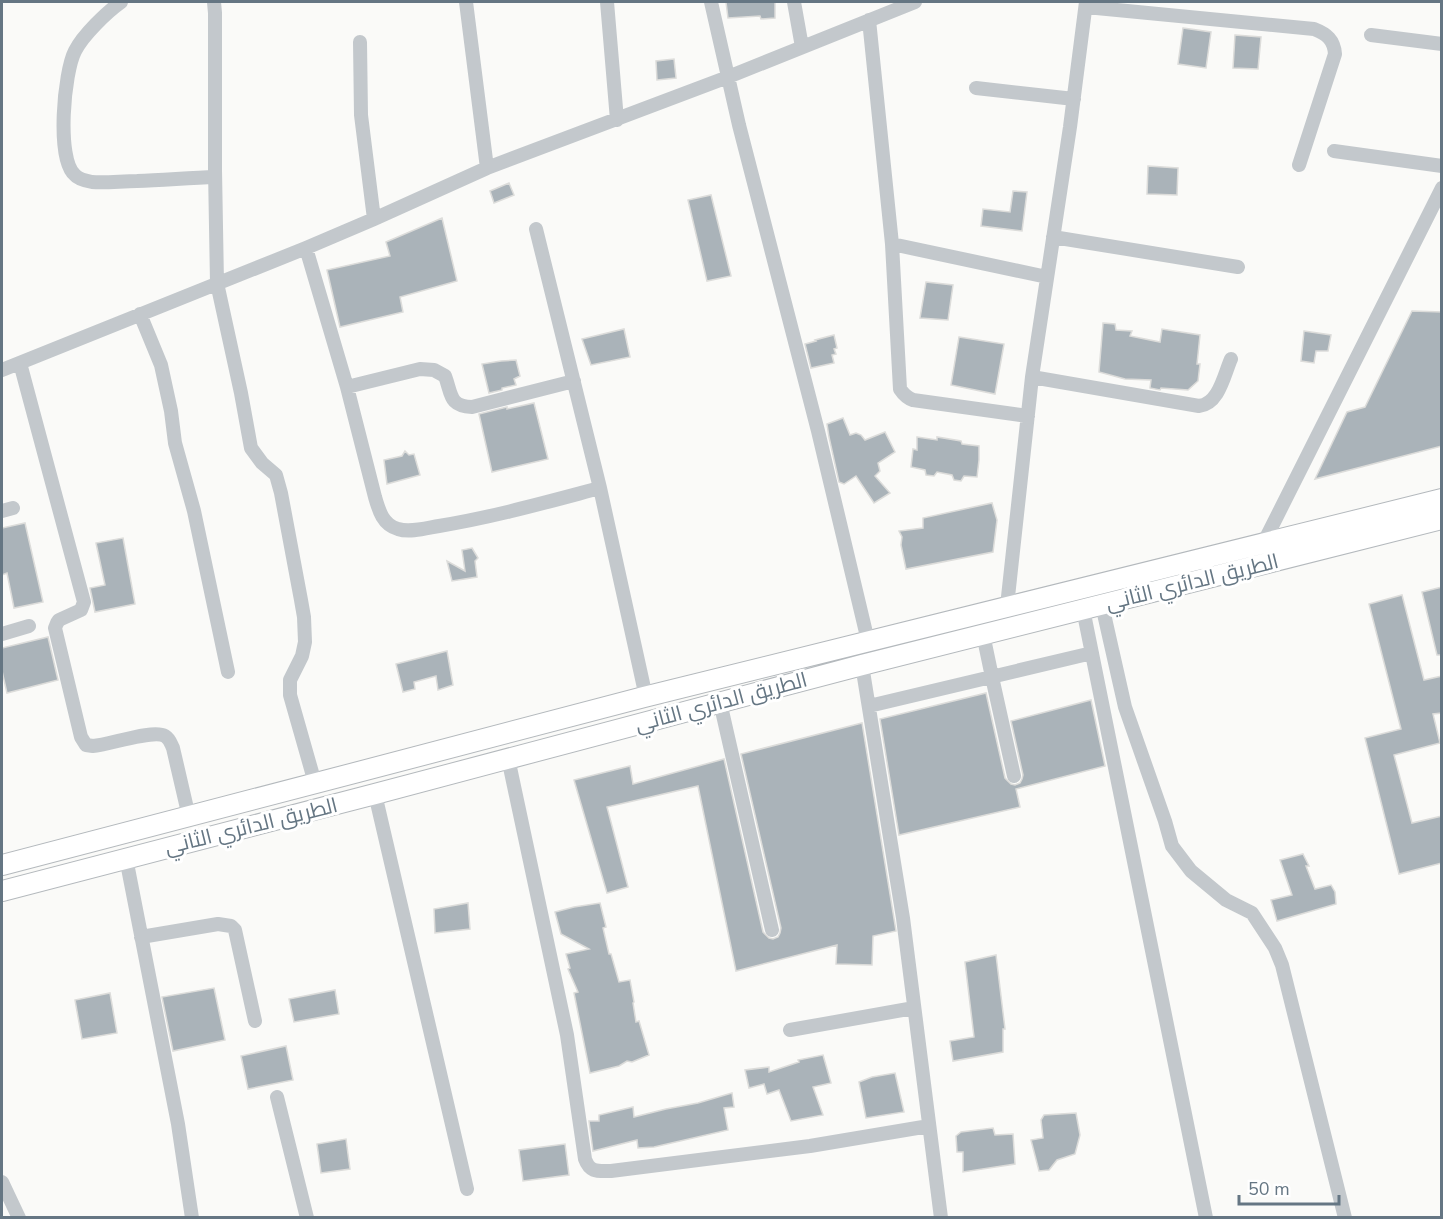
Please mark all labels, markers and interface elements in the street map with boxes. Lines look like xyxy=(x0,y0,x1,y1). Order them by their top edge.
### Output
street label: الطريق الدائري الثاني xyxy=(1103,547,1282,619)
street label: الطريق الدائري الثاني xyxy=(632,666,811,740)
street label: الطريق الدائري الثاني xyxy=(162,791,341,863)
scale bar xyxy=(1239,1168,1340,1206)
text: 50 m xyxy=(1248,1177,1290,1201)

